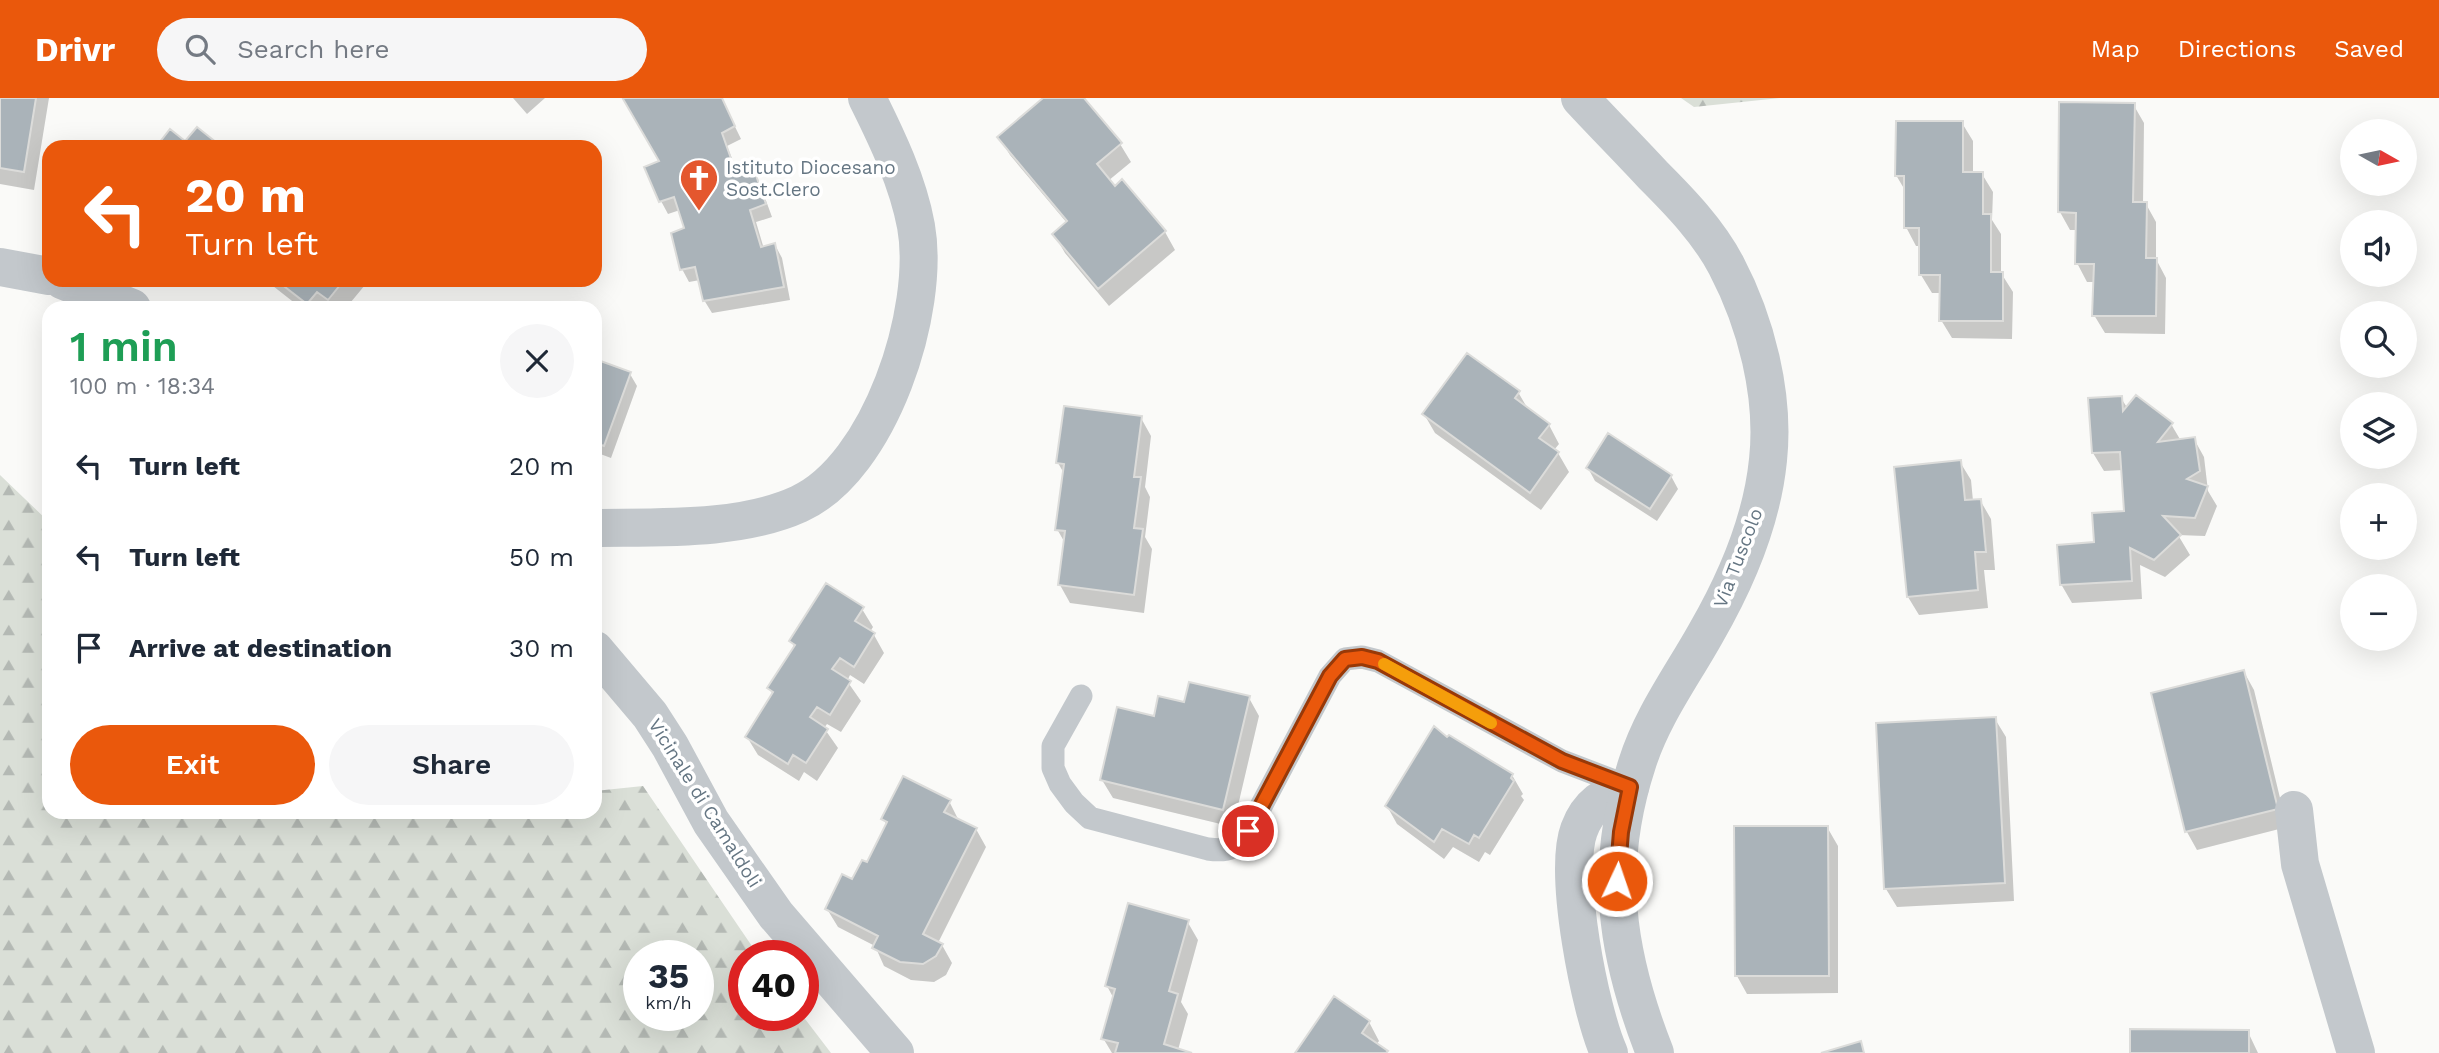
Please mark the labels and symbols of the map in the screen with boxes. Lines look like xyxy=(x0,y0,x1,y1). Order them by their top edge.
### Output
north arrow xyxy=(2340,119,2417,196)
place label: Istituto Diocesano Sost.Clero xyxy=(726,156,896,201)
church icon: Istituto Diocesano Sost.Clero xyxy=(678,157,720,212)
street label: Via Tuscolo xyxy=(1708,505,1768,611)
street label: Vicinale di Camaldoli xyxy=(644,714,766,892)
pin xyxy=(1218,801,1278,861)
position arrow xyxy=(1580,844,1654,918)
speed limit sign: 40 xyxy=(728,940,819,1031)

